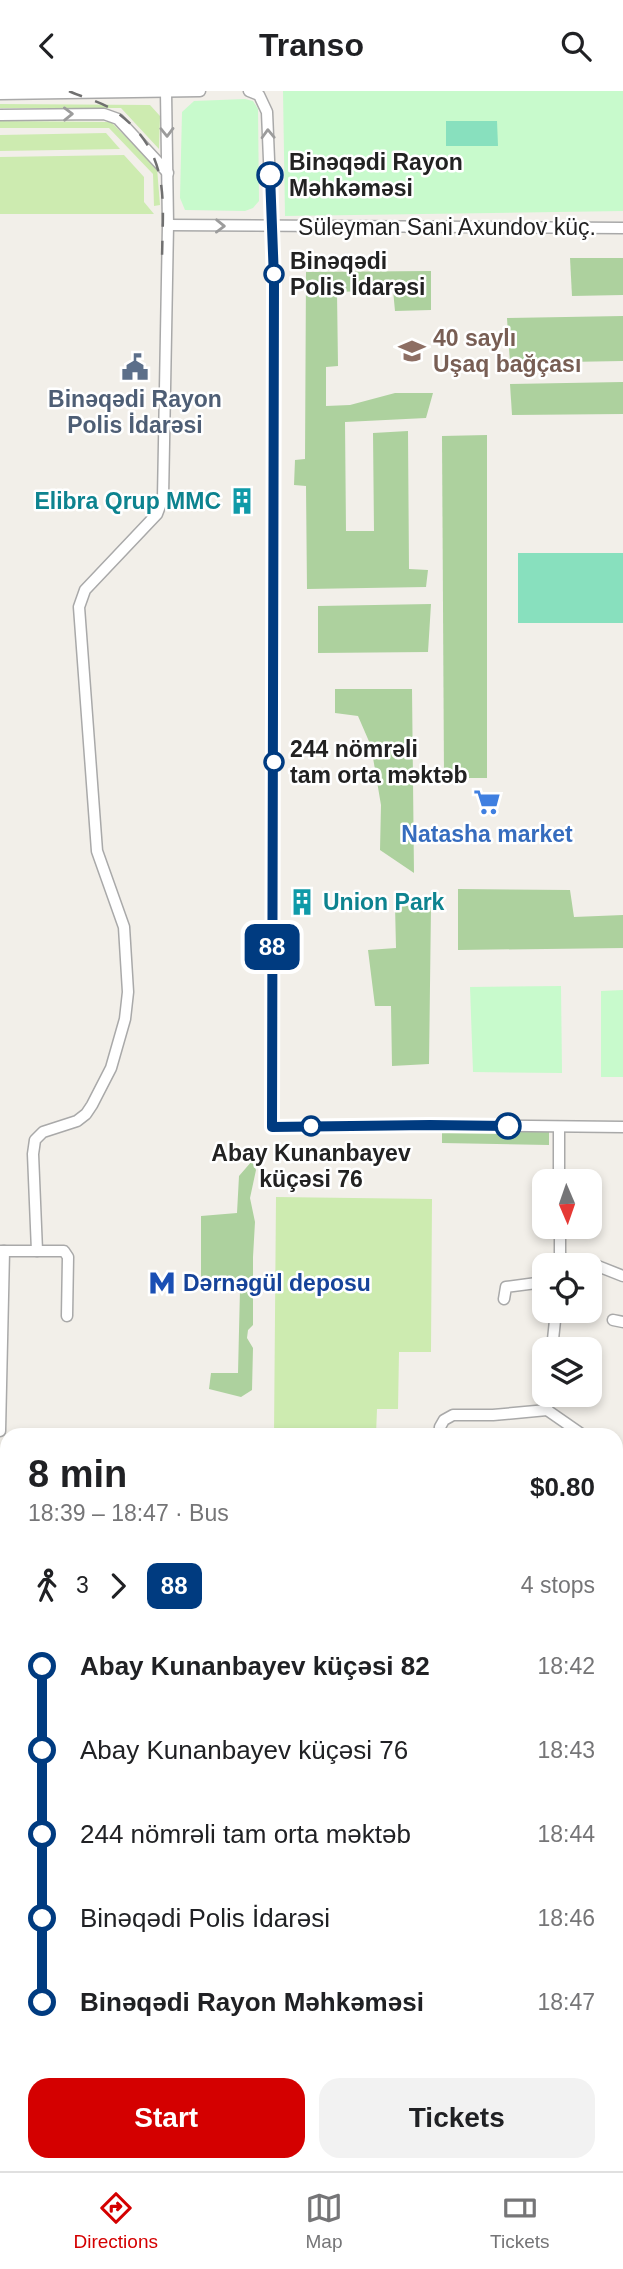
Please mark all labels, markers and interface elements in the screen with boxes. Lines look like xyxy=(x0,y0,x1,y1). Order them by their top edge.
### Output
icon: back xyxy=(28,27,66,65)
text: Transo xyxy=(259,27,364,63)
icon: search xyxy=(557,27,595,65)
one-way arrow xyxy=(63,106,74,122)
one-way arrow xyxy=(159,128,175,138)
one-way arrow xyxy=(260,128,275,139)
place label: Binəqədi Rayon Məhkəməsi xyxy=(289,149,463,201)
marker: Binəqədi Rayon Məhkəməsi xyxy=(257,162,283,188)
street label: Süleyman Sani Axundov küç. xyxy=(298,214,596,240)
one-way arrow xyxy=(215,218,226,234)
place label: Binəqədi Polis İdarəsi xyxy=(290,248,426,300)
marker: Binəqədi Polis İdarəsi xyxy=(264,264,284,284)
place label: 40 saylı Uşaq bağçası xyxy=(433,325,581,377)
school or university icon: 40 saylı Uşaq bağçası xyxy=(397,336,427,366)
public building icon: Binəqədi Rayon Polis İdarəsi xyxy=(120,352,150,382)
place label: Binəqədi Rayon Polis İdarəsi xyxy=(48,386,222,438)
building icon: Elibra Qrup MMC xyxy=(227,486,257,516)
place label: Elibra Qrup MMC xyxy=(34,488,221,514)
place label: 244 nömrəli tam orta məktəb xyxy=(290,736,468,788)
marker: 244 nömrəli tam orta məktəb xyxy=(264,752,284,772)
supermarket icon: Natasha market xyxy=(472,787,502,817)
place label: Natasha market xyxy=(401,821,573,847)
building icon: Union Park xyxy=(287,887,317,917)
place label: Union Park xyxy=(323,889,445,915)
line badge: 88 xyxy=(240,924,304,970)
text: 88 xyxy=(259,933,285,960)
unlabelled marker xyxy=(495,1113,521,1139)
marker: Abay Kunanbayev küçəsi 76 xyxy=(301,1116,321,1136)
place label: Abay Kunanbayev küçəsi 76 xyxy=(211,1140,411,1192)
north arrow xyxy=(532,1169,602,1239)
map controls xyxy=(532,1169,602,1407)
button: locate xyxy=(532,1253,602,1323)
metro station icon: Dərnəgül deposu xyxy=(147,1268,177,1298)
place label: Dərnəgül deposu xyxy=(183,1270,371,1296)
button: layers xyxy=(532,1337,602,1407)
text: 8 min xyxy=(28,1453,127,1495)
text: $0.80 xyxy=(530,1472,595,1502)
text: 18:39 – 18:47 · Bus xyxy=(28,1500,229,1526)
icon: walk xyxy=(28,1567,66,1605)
icon: forward xyxy=(99,1567,137,1605)
text: 3 xyxy=(76,1572,89,1598)
text: 88 xyxy=(161,1572,188,1599)
text: 4 stops xyxy=(521,1572,595,1598)
text: Abay Kunanbayev küçəsi 82 xyxy=(80,1651,430,1681)
text: 18:42 xyxy=(537,1653,595,1679)
text: Abay Kunanbayev küçəsi 76 xyxy=(80,1735,408,1765)
text: 18:43 xyxy=(537,1737,595,1763)
text: 244 nömrəli tam orta məktəb xyxy=(80,1819,411,1849)
text: 18:44 xyxy=(537,1821,595,1847)
text: Binəqədi Polis İdarəsi xyxy=(80,1903,330,1933)
text: 18:46 xyxy=(537,1905,595,1931)
text: Binəqədi Rayon Məhkəməsi xyxy=(80,1987,424,2017)
text: 18:47 xyxy=(537,1989,595,2015)
button: Start xyxy=(28,2078,305,2158)
button: Tickets xyxy=(319,2078,595,2158)
tab: Directions xyxy=(74,2189,158,2253)
tab: Map xyxy=(305,2189,343,2253)
tab: Tickets xyxy=(490,2189,549,2253)

